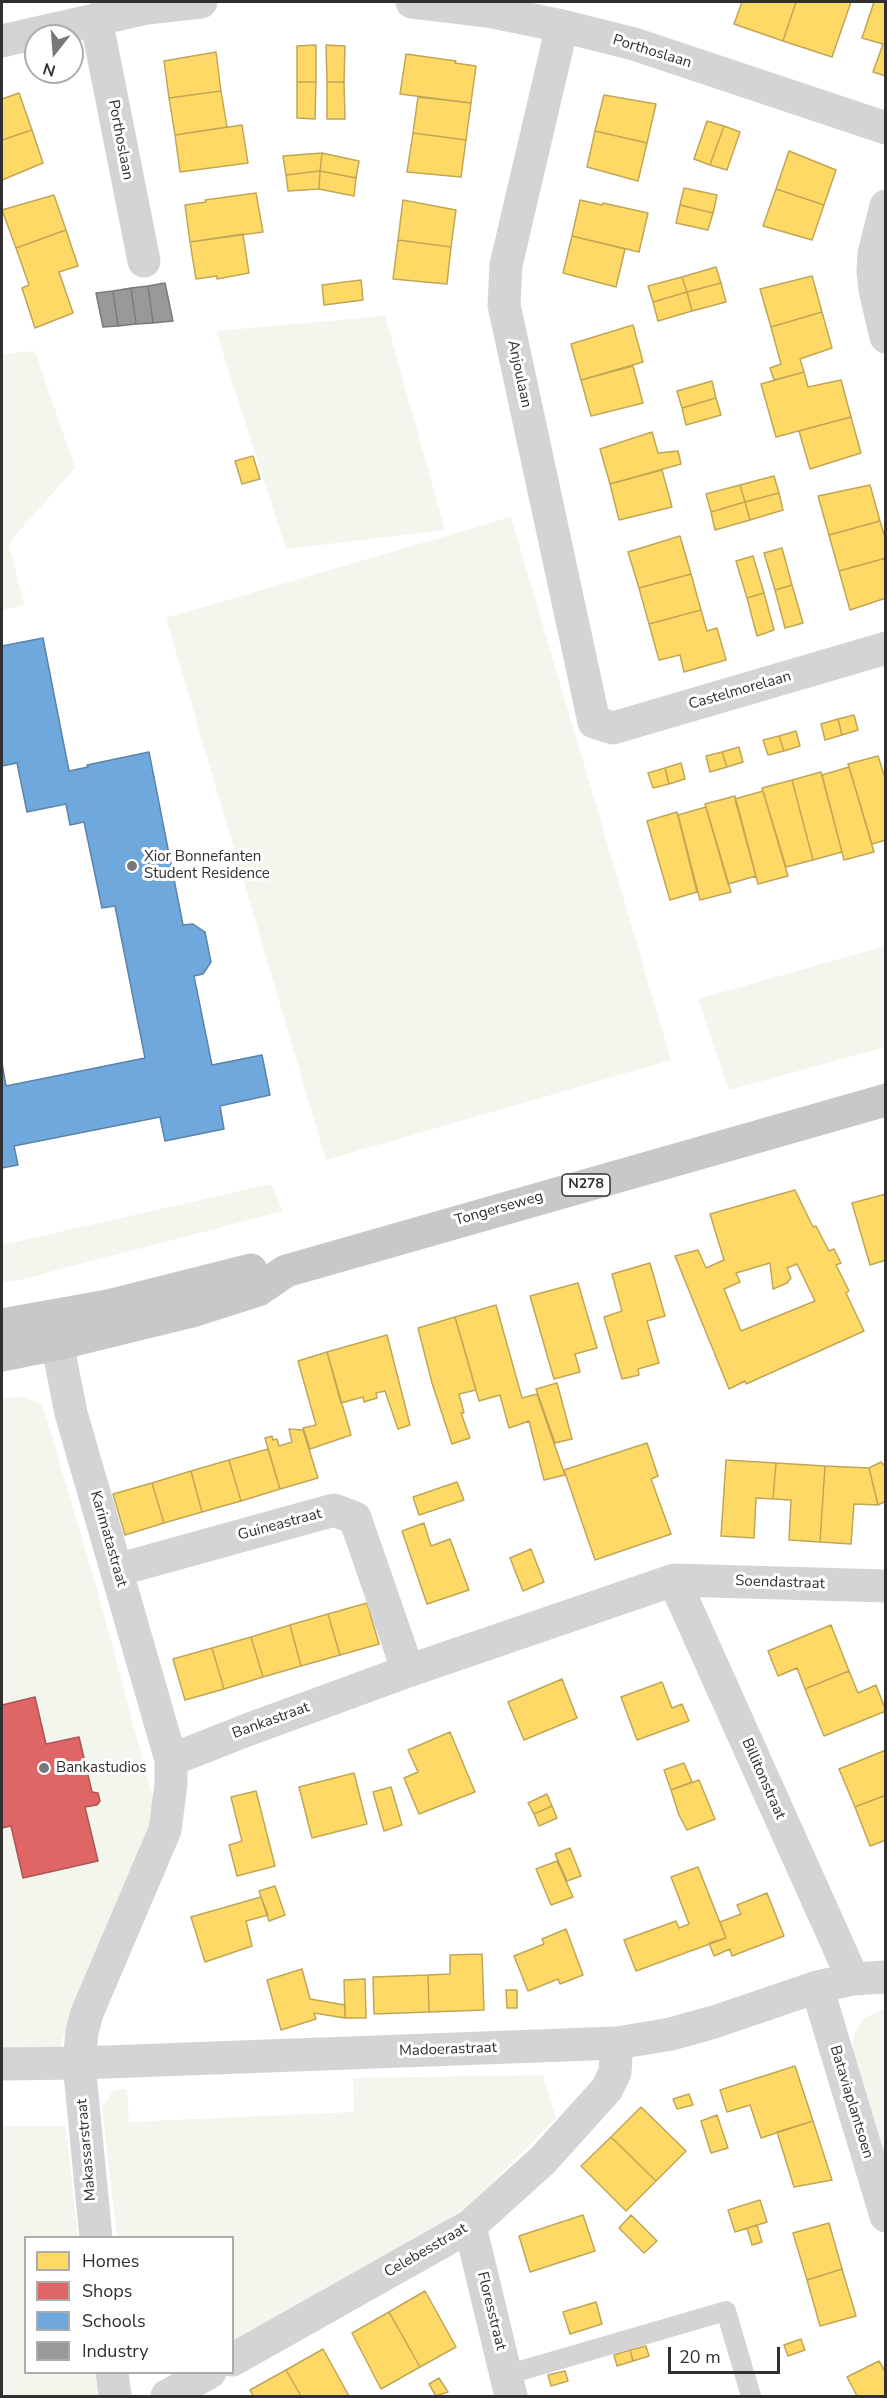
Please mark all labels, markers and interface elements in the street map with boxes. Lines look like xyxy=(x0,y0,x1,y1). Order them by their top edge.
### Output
north arrow xyxy=(24,24,84,84)
street label: Porthoslaan xyxy=(610,31,694,73)
text: N xyxy=(40,57,58,82)
street label: Porthoslaan xyxy=(103,98,137,182)
street label: Anjoulaan xyxy=(503,339,535,409)
street label: Castelmorelaan xyxy=(687,668,793,714)
place label: Xior Bonnefanten Student Residence xyxy=(144,848,270,883)
marker: Xior Bonnefanten Student Residence xyxy=(125,859,139,873)
road number: N278 xyxy=(562,1174,610,1196)
street label: Tongerseweg xyxy=(453,1188,545,1230)
street label: Karimatastraat xyxy=(86,1489,130,1589)
street label: Guineastraat xyxy=(236,1505,324,1545)
street label: Soendastraat xyxy=(735,1572,825,1594)
street label: Bankastraat xyxy=(230,1699,312,1743)
street label: Billitonstraat xyxy=(737,1736,789,1822)
place label: Bankastudios xyxy=(56,1759,147,1777)
marker: Bankastudios xyxy=(37,1761,51,1775)
street label: Madoerastraat xyxy=(399,2039,497,2061)
street label: Bataviaplantsoen xyxy=(825,2043,877,2161)
street label: Makassarstraat xyxy=(74,2098,100,2202)
street label: Celebesstraat xyxy=(381,2220,471,2282)
legend xyxy=(24,2236,234,2374)
text: Homes xyxy=(82,2249,139,2273)
street label: Floresstraat xyxy=(473,2270,509,2352)
text: Shops xyxy=(82,2279,132,2303)
text: Schools xyxy=(82,2309,146,2333)
scale bar xyxy=(671,2335,784,2373)
text: Industry xyxy=(82,2339,149,2363)
text: 20 m xyxy=(679,2345,721,2369)

